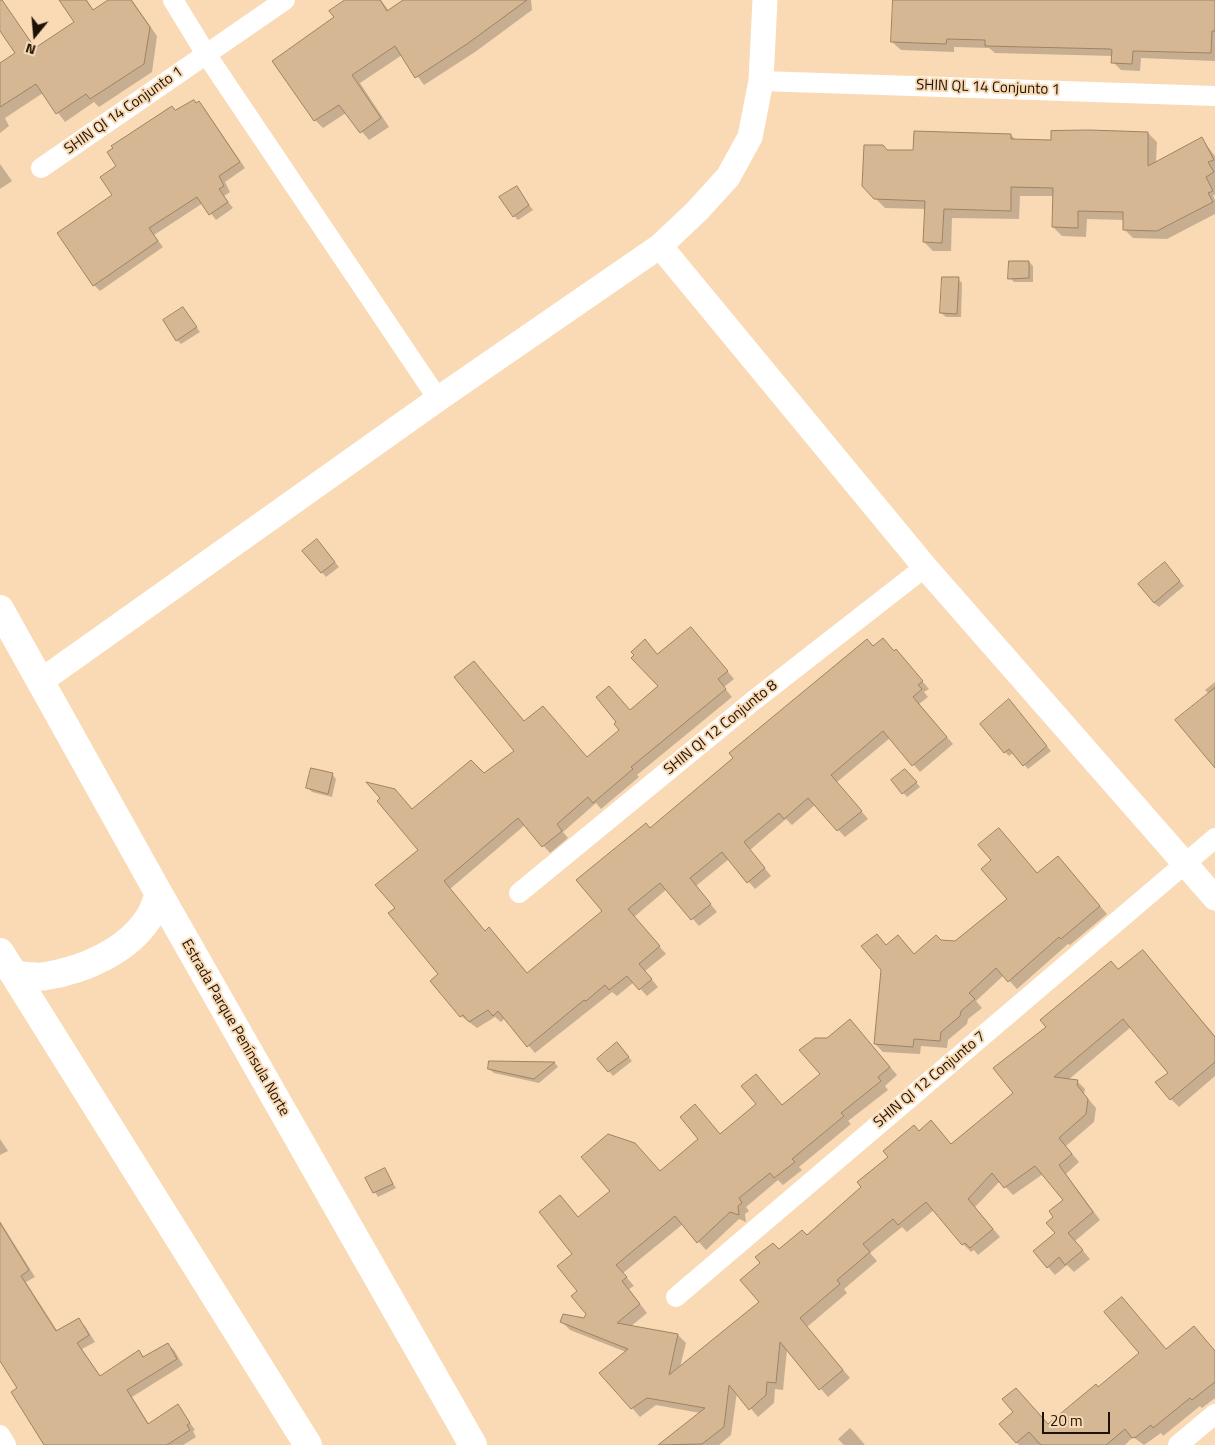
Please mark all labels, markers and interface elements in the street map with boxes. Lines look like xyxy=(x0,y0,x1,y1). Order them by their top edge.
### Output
north arrow xyxy=(10,10,60,60)
text: N xyxy=(23,38,38,61)
street label: SHIN QI 14 Conjunto 1 xyxy=(61,63,187,159)
street label: SHIN QL 14 Conjunto 1 xyxy=(916,76,1060,100)
street label: SHIN QI 12 Conjunto 8 xyxy=(661,677,781,779)
street label: Estrada Parque Península Norte xyxy=(177,936,293,1120)
street label: SHIN QI 12 Conjunto 7 xyxy=(870,1028,990,1132)
scale bar xyxy=(1045,1402,1112,1434)
text: 20 m xyxy=(1050,1409,1083,1432)

